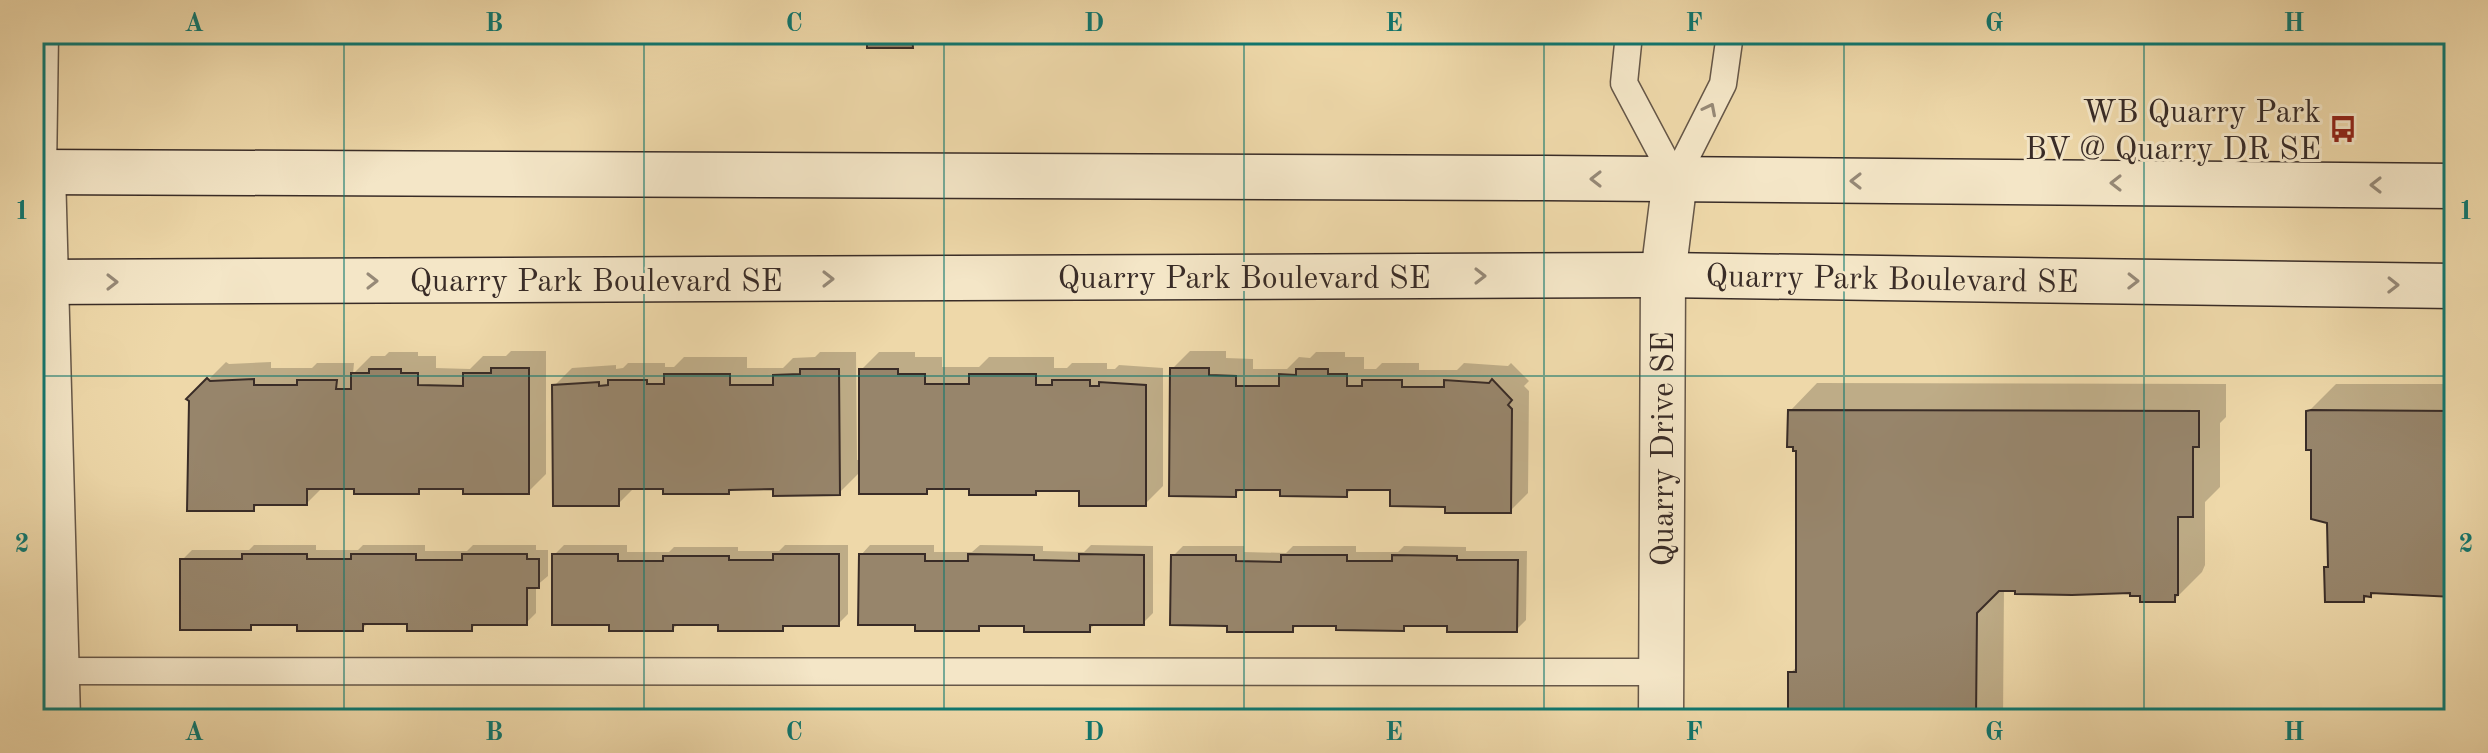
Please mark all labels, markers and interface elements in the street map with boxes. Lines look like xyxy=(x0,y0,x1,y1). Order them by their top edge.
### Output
text: A xyxy=(184,11,204,37)
text: B xyxy=(485,11,503,37)
text: C xyxy=(785,11,803,37)
text: D xyxy=(1084,11,1104,37)
text: E xyxy=(1385,11,1403,37)
text: F xyxy=(1685,11,1703,37)
text: G xyxy=(1985,11,2003,37)
text: H xyxy=(2283,11,2305,37)
place label: WB Quarry Park BV @ Quarry DR SE xyxy=(2025,98,2321,167)
one-way arrow xyxy=(1700,103,1716,118)
bus stop icon: WB Quarry Park BV @ Quarry DR SE xyxy=(2328,114,2358,144)
one-way arrow xyxy=(1589,170,1602,187)
one-way arrow xyxy=(1849,172,1862,190)
one-way arrow xyxy=(2109,174,2122,192)
one-way arrow xyxy=(2369,176,2382,194)
text: 1 xyxy=(14,199,30,225)
text: 1 xyxy=(2458,199,2474,225)
street label: Quarry Park Boulevard SE xyxy=(1705,262,2079,300)
street label: Quarry Park Boulevard SE xyxy=(1057,264,1431,296)
street label: Quarry Park Boulevard SE xyxy=(409,267,783,299)
one-way arrow xyxy=(1474,267,1487,285)
one-way arrow xyxy=(822,270,835,288)
one-way arrow xyxy=(366,272,379,290)
one-way arrow xyxy=(106,273,119,291)
one-way arrow xyxy=(2127,273,2140,290)
one-way arrow xyxy=(2387,276,2400,294)
street label: Quarry Drive SE xyxy=(1649,331,1681,567)
text: 2 xyxy=(14,532,30,558)
text: 2 xyxy=(2458,532,2474,558)
text: A xyxy=(184,720,204,746)
text: B xyxy=(485,720,503,746)
text: C xyxy=(785,720,803,746)
text: D xyxy=(1084,720,1104,746)
text: E xyxy=(1385,720,1403,746)
text: F xyxy=(1685,720,1703,746)
text: G xyxy=(1985,720,2003,746)
text: H xyxy=(2283,720,2305,746)

